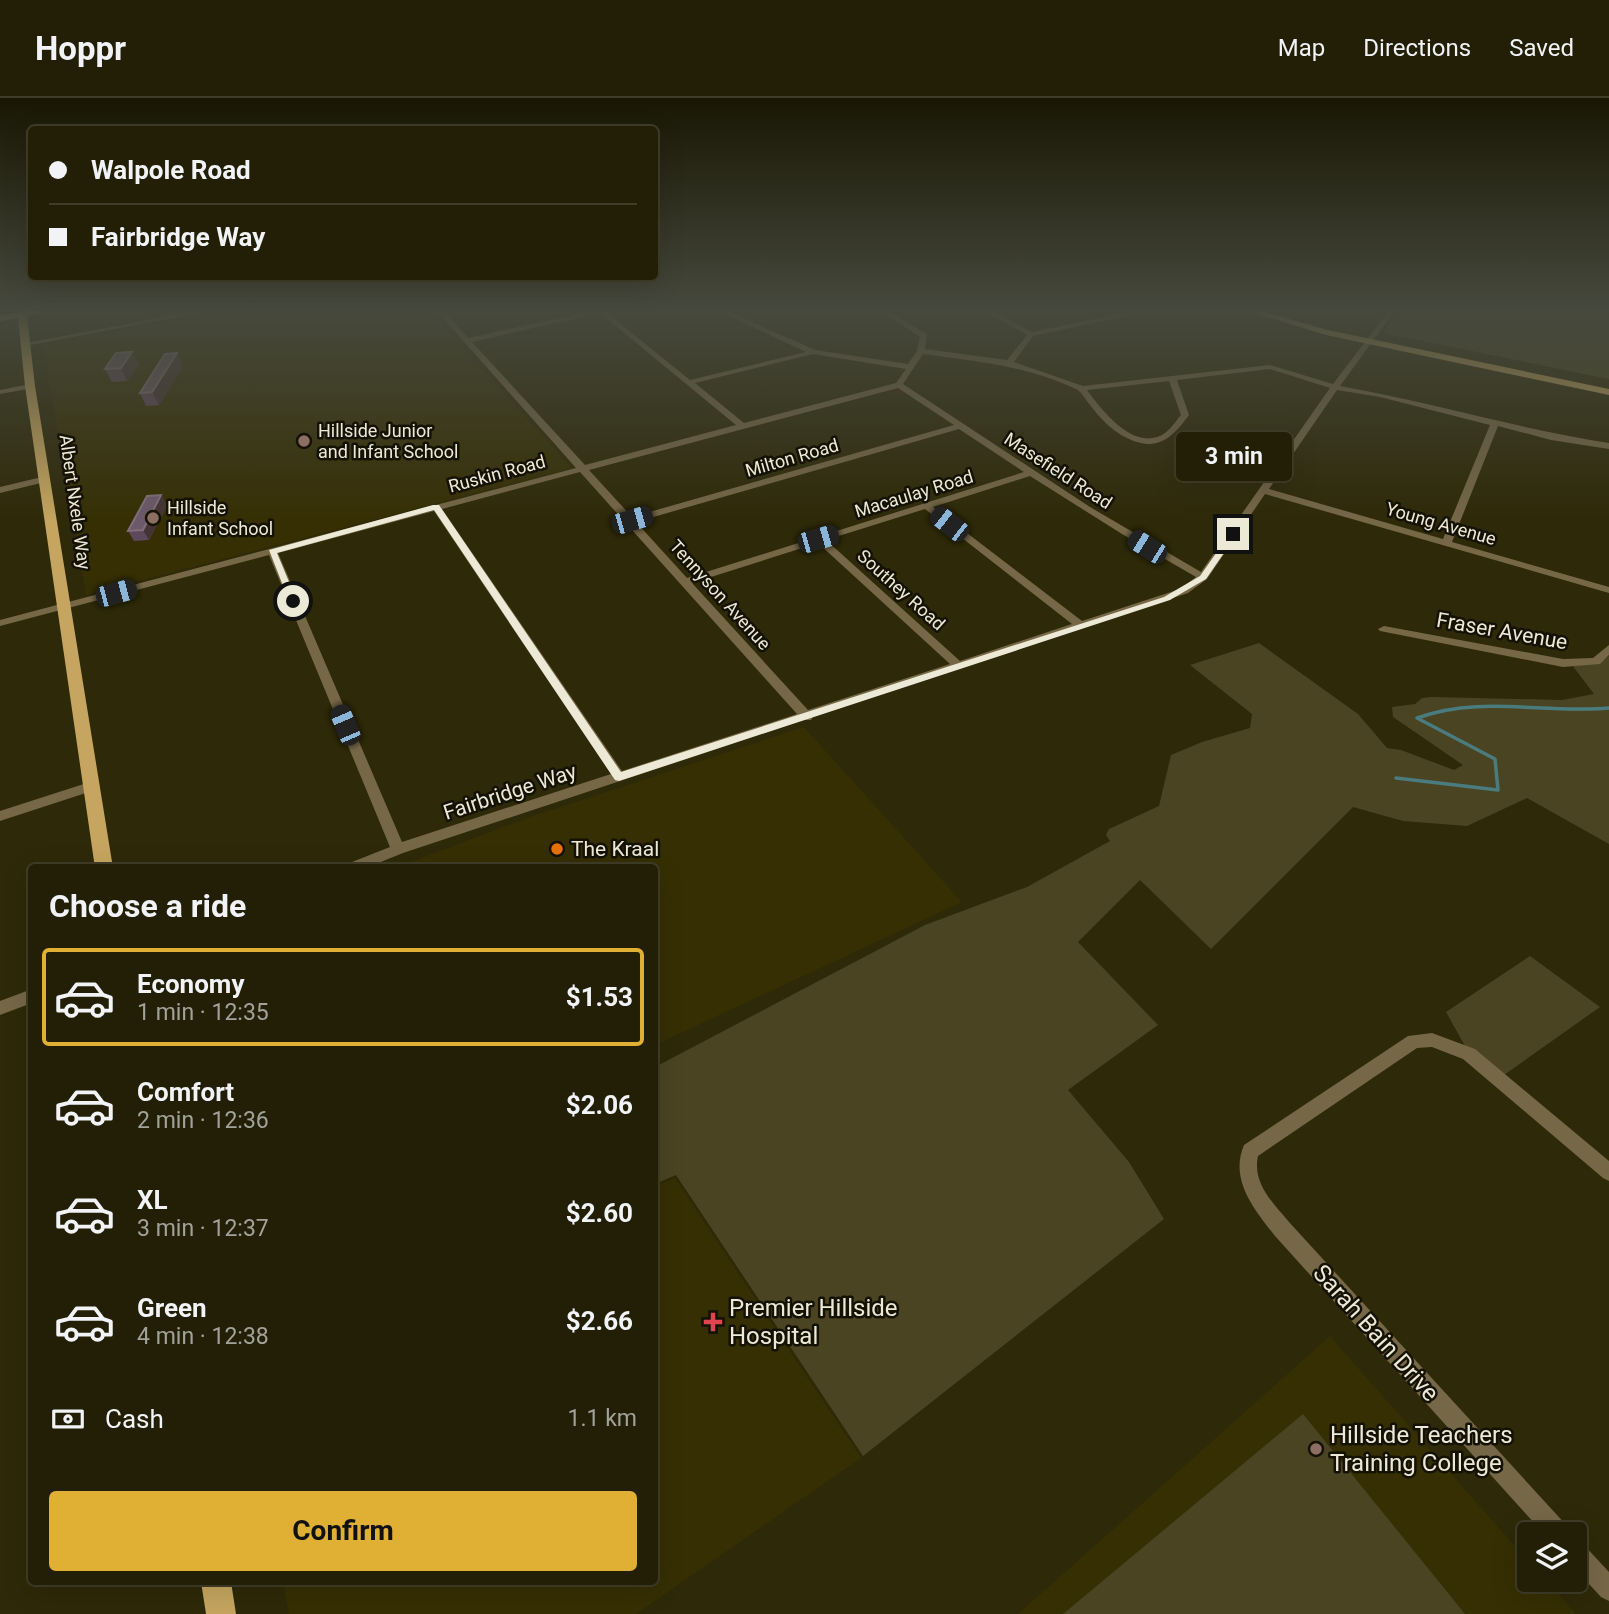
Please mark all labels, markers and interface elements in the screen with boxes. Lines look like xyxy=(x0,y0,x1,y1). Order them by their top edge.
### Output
text: Hoppr xyxy=(35,29,126,68)
text: Map xyxy=(1278,34,1325,62)
text: Directions xyxy=(1363,34,1471,62)
text: Saved xyxy=(1509,34,1574,62)
text: Walpole Road xyxy=(91,155,251,185)
text: Fairbridge Way xyxy=(91,222,265,252)
place label: Hillside Junior and Infant School xyxy=(318,420,458,462)
street label: Masefield Road xyxy=(1000,428,1116,513)
callout: 3 min xyxy=(1175,432,1291,482)
street label: Albert Nxele Way xyxy=(56,433,95,571)
marker: Hillside Junior and Infant School xyxy=(296,433,312,449)
street label: Milton Road xyxy=(743,434,841,481)
text: 3 min xyxy=(1205,443,1263,470)
street label: Ruskin Road xyxy=(446,450,548,497)
street label: Macaulay Road xyxy=(852,466,976,522)
place label: Hillside Infant School xyxy=(167,497,273,539)
street label: Young Avenue xyxy=(1384,498,1499,549)
car xyxy=(926,503,973,545)
car xyxy=(609,504,656,536)
marker: Hillside Infant School xyxy=(145,510,161,526)
route end xyxy=(1217,518,1249,550)
car xyxy=(795,523,842,555)
car xyxy=(1124,527,1171,567)
street label: Tennyson Avenue xyxy=(666,535,775,654)
street label: Southey Road xyxy=(853,545,949,634)
car xyxy=(93,577,140,609)
route start xyxy=(277,585,309,617)
street label: Fraser Avenue xyxy=(1435,608,1569,654)
car xyxy=(328,702,363,748)
street label: Fairbridge Way xyxy=(440,759,580,825)
place label: The Kraal xyxy=(571,837,659,861)
marker: The Kraal xyxy=(549,841,565,857)
text: Choose a ride xyxy=(49,887,246,925)
icon: car xyxy=(53,966,116,1029)
text: Economy xyxy=(137,969,244,999)
text: $1.53 xyxy=(566,982,633,1012)
text: 1 min · 12:35 xyxy=(137,999,269,1026)
icon: car xyxy=(53,1074,116,1137)
text: Comfort xyxy=(137,1077,234,1107)
text: $2.06 xyxy=(566,1090,633,1120)
text: 2 min · 12:36 xyxy=(137,1107,269,1134)
icon: car xyxy=(53,1182,116,1245)
text: XL xyxy=(137,1185,168,1215)
text: $2.60 xyxy=(566,1198,633,1228)
text: 3 min · 12:37 xyxy=(137,1215,269,1242)
street label: Sarah Bain Drive xyxy=(1307,1259,1445,1407)
icon: car xyxy=(53,1290,116,1353)
text: Green xyxy=(137,1293,207,1323)
place label: Premier Hillside Hospital xyxy=(729,1294,898,1350)
text: $2.66 xyxy=(566,1306,633,1336)
marker: Premier Hillside Hospital xyxy=(703,1312,723,1332)
text: 4 min · 12:38 xyxy=(137,1323,269,1350)
icon: cash xyxy=(49,1400,87,1438)
text: Cash xyxy=(105,1404,164,1434)
text: 1.1 km xyxy=(568,1405,637,1432)
place label: Hillside Teachers Training College xyxy=(1330,1421,1513,1477)
marker: Hillside Teachers Training College xyxy=(1308,1441,1324,1457)
button: Confirm xyxy=(49,1491,637,1571)
map controls xyxy=(1517,1522,1587,1592)
button: layers xyxy=(1517,1522,1587,1592)

